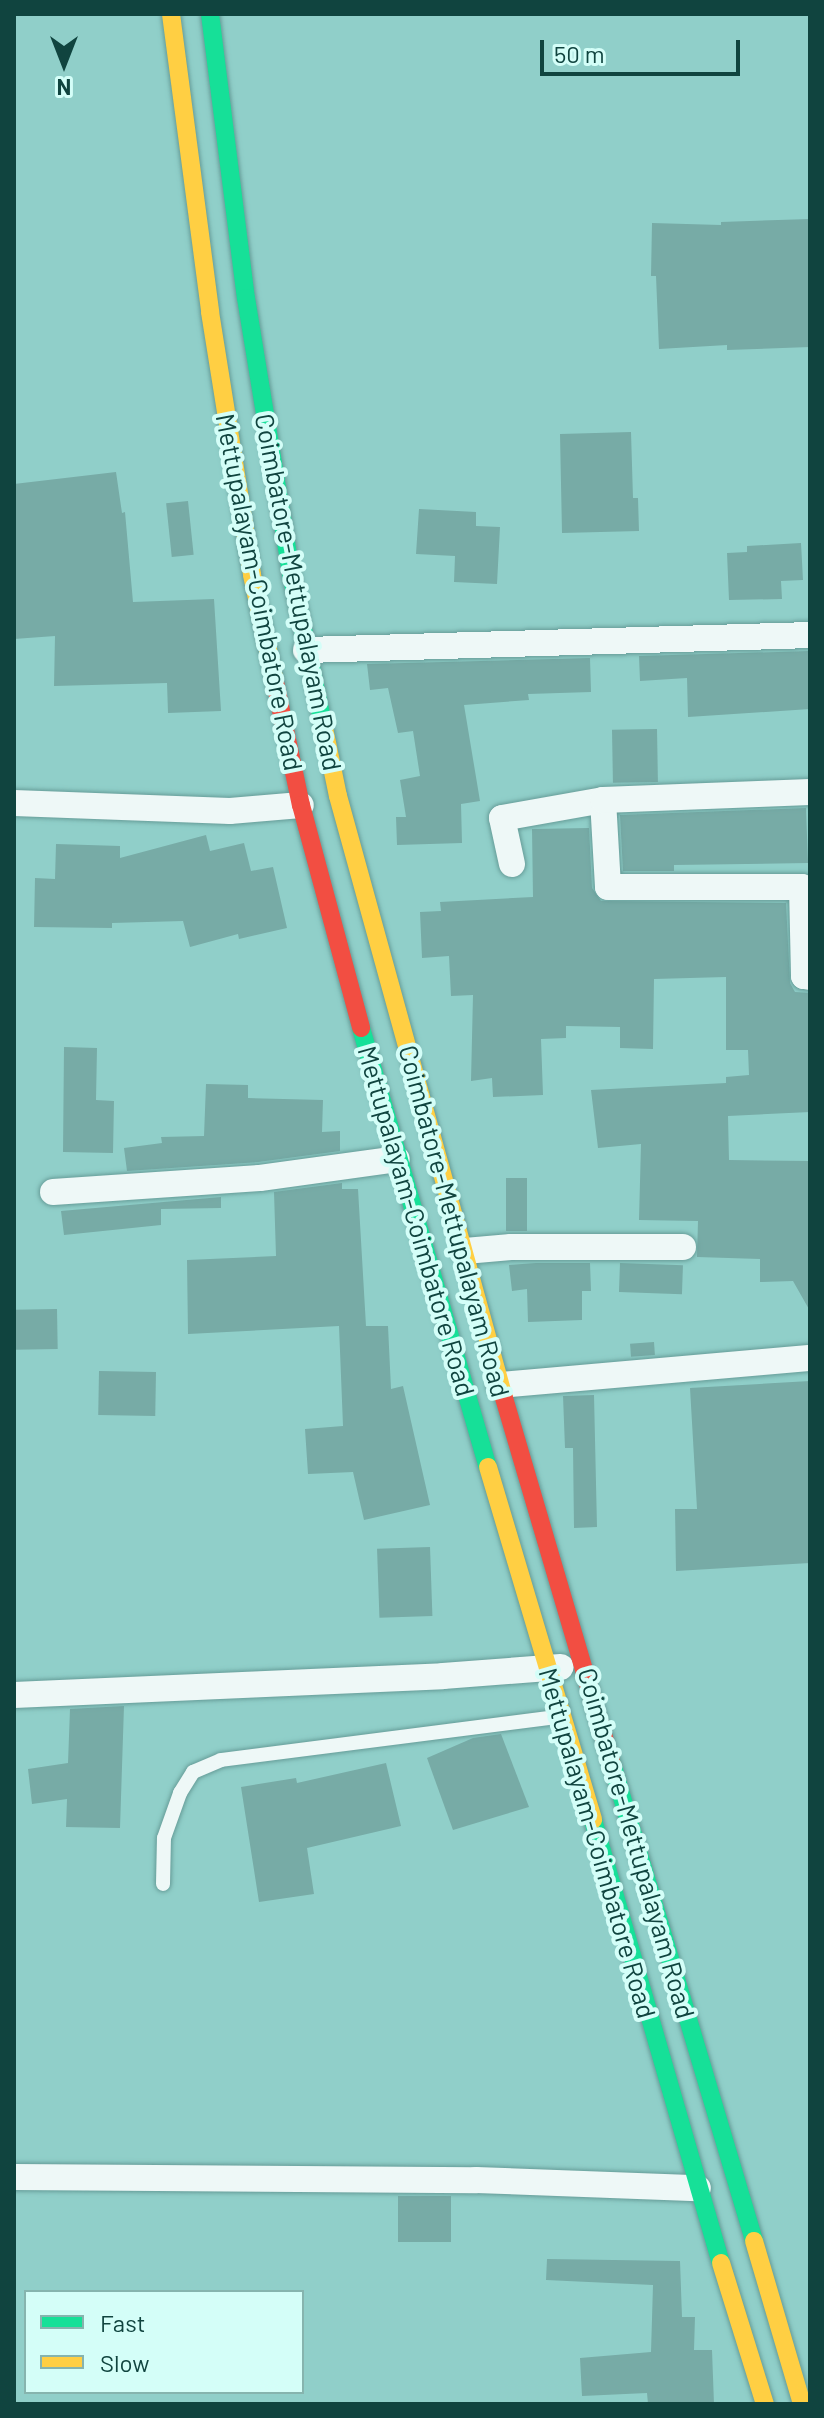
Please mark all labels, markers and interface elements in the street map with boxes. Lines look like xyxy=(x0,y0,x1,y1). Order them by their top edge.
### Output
north arrow xyxy=(24,24,104,104)
scale bar xyxy=(544,24,744,74)
text: 50 m xyxy=(554,39,605,68)
text: N xyxy=(57,75,71,101)
street label: Mettupalayam-Coimbatore Road xyxy=(210,411,310,773)
street label: Coimbatore-Mettupalayam Road xyxy=(249,411,349,773)
street label: Mettupalayam-Coimbatore Road xyxy=(352,1042,482,1400)
street label: Coimbatore-Mettupalayam Road xyxy=(393,1042,517,1400)
street label: Mettupalayam-Coimbatore Road xyxy=(533,1664,663,2022)
street label: Coimbatore-Mettupalayam Road xyxy=(572,1664,702,2022)
legend xyxy=(24,2290,304,2394)
text: Fast xyxy=(100,2308,145,2337)
text: Slow xyxy=(100,2348,149,2377)

